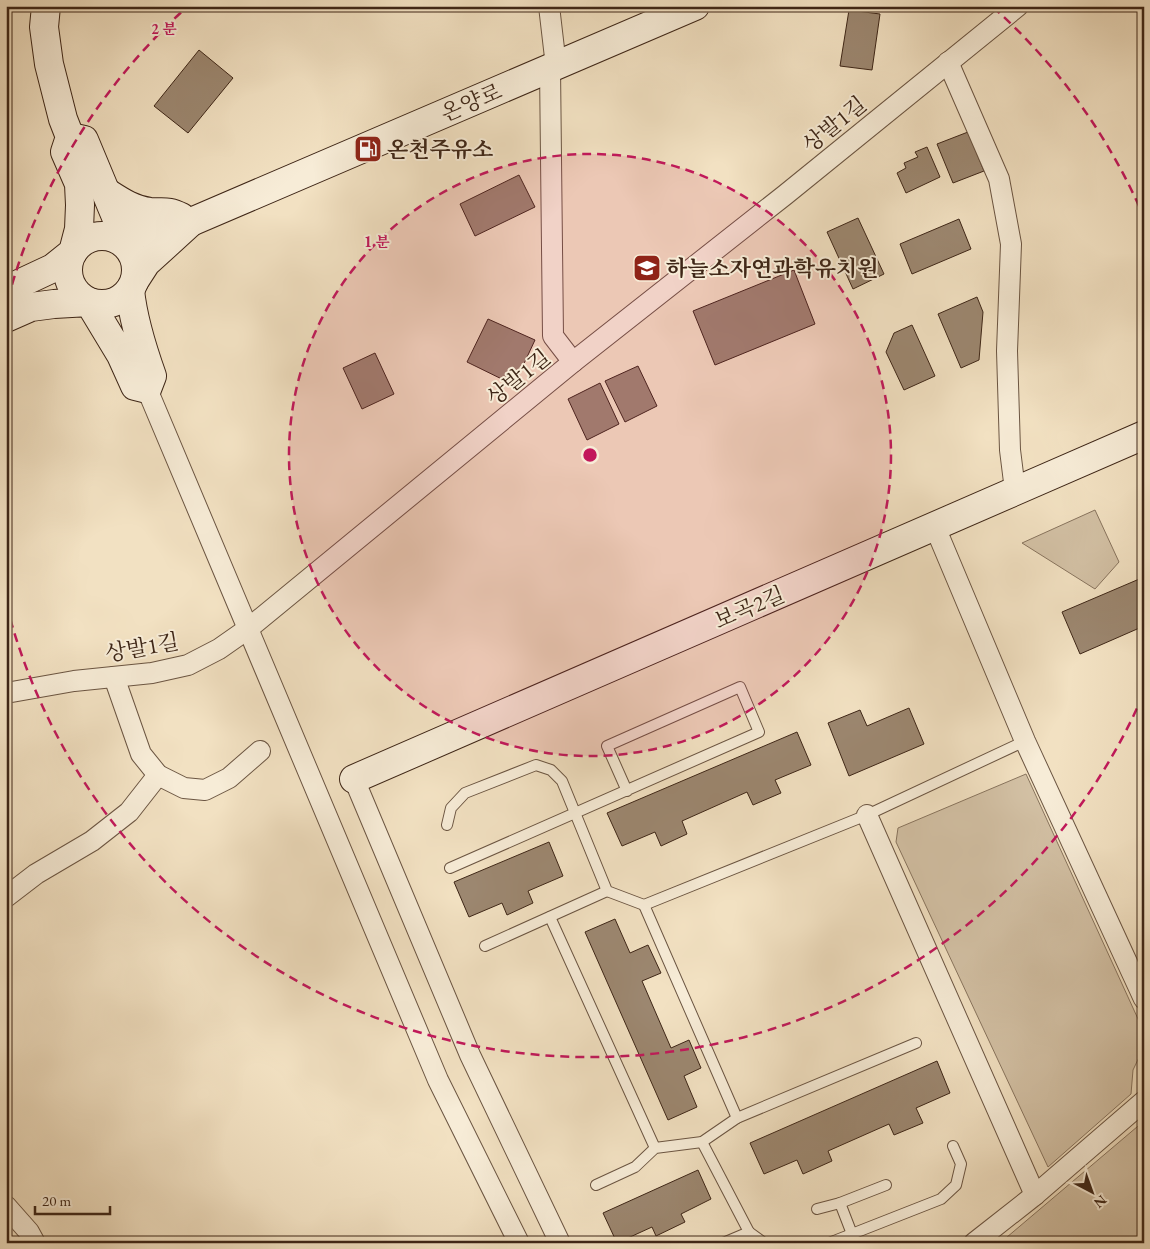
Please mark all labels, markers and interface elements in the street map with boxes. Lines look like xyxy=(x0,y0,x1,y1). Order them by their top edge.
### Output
text: 2 분 xyxy=(151,19,177,38)
street label: 온양로 xyxy=(436,77,506,128)
street label: 상발1길 xyxy=(796,90,872,159)
fuel station icon: 온천주유소 xyxy=(353,134,383,164)
place label: 온천주유소 xyxy=(387,135,493,164)
text: 1 분 xyxy=(364,232,390,251)
school or university icon: 하늘소자연과학유치원 xyxy=(632,253,662,283)
place label: 하늘소자연과학유치원 xyxy=(666,254,879,283)
street label: 상발1길 xyxy=(480,343,556,412)
centre of rings xyxy=(581,446,599,464)
street label: 보곡2길 xyxy=(709,580,789,635)
street label: 상발1길 xyxy=(103,627,181,668)
north arrow xyxy=(1068,1166,1118,1216)
scale bar xyxy=(35,1184,110,1216)
text: 20 m xyxy=(42,1191,71,1210)
text: N xyxy=(1090,1191,1111,1213)

